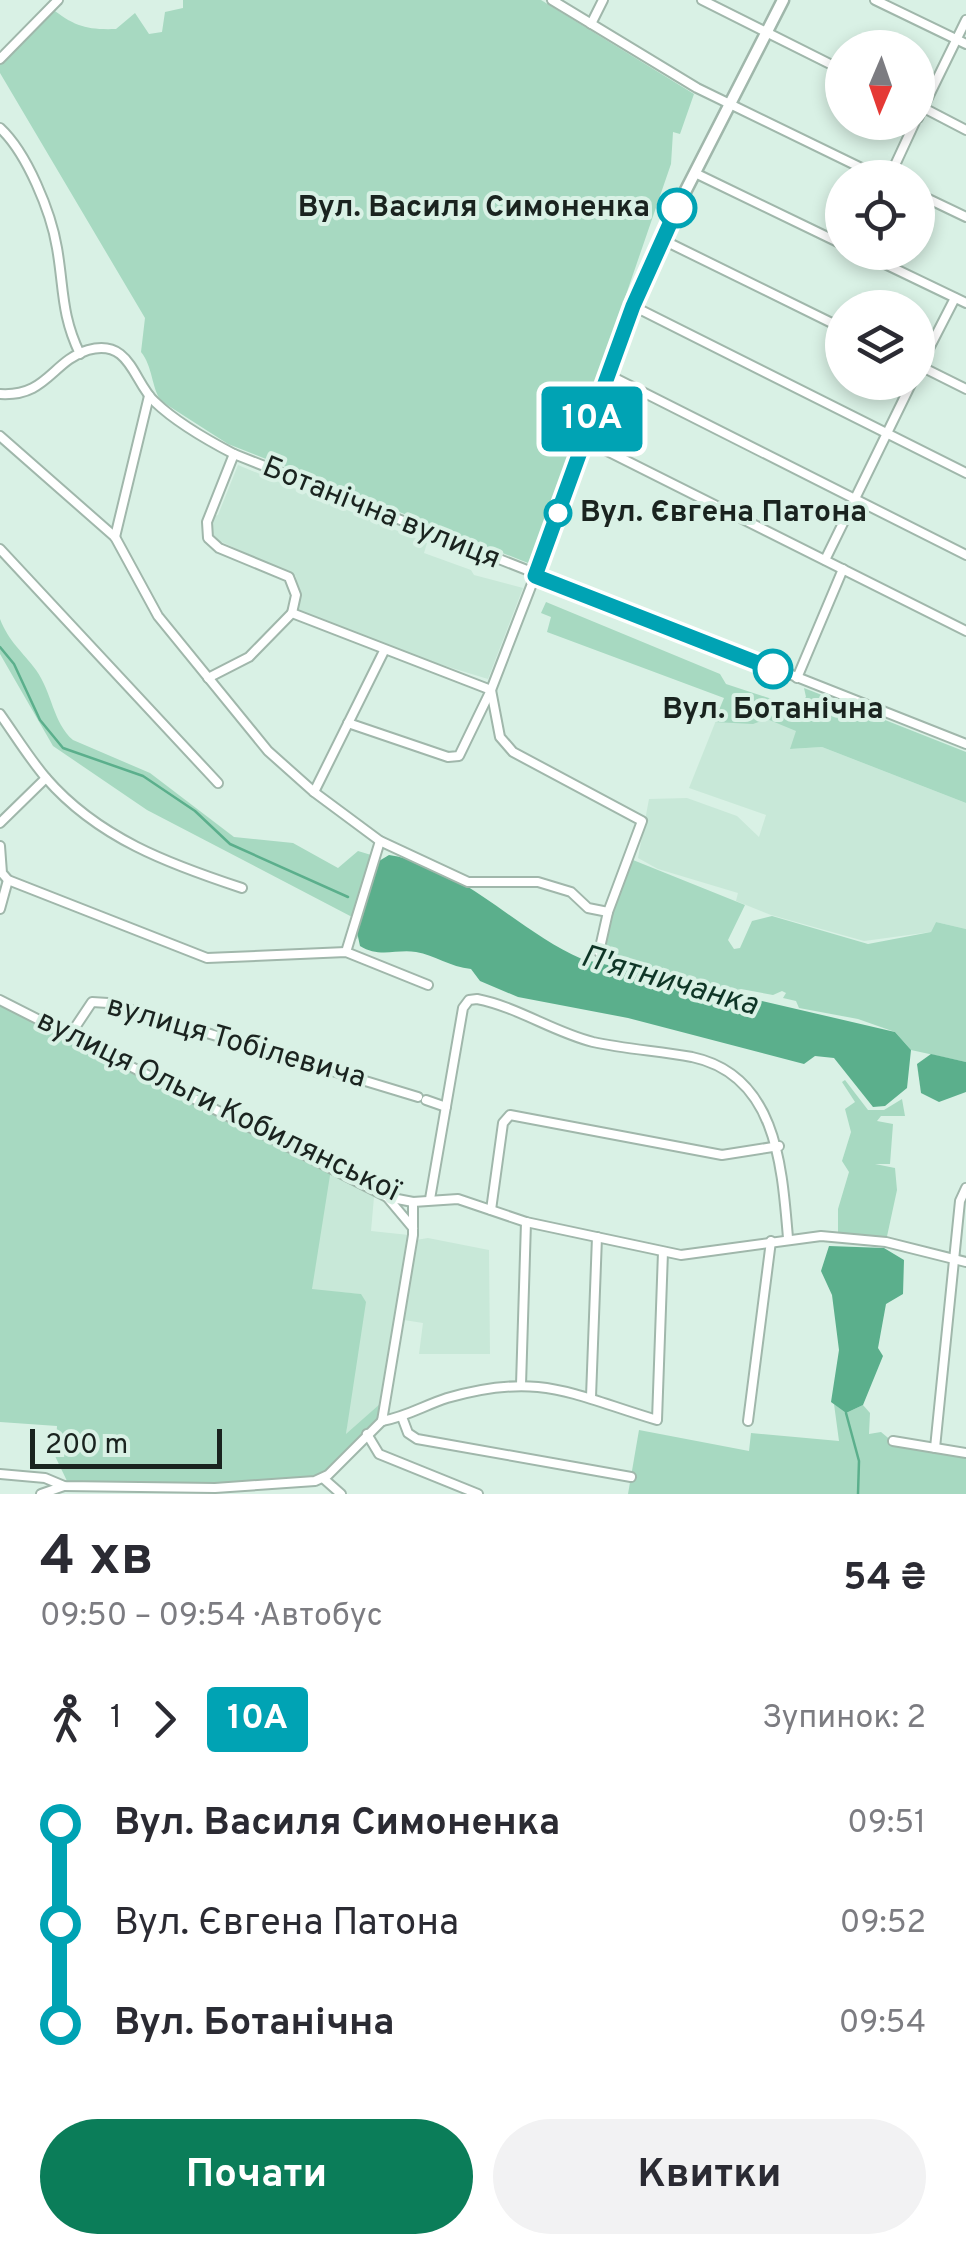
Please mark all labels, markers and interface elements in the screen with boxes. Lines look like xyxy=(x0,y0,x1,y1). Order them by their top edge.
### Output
north arrow xyxy=(825,30,935,140)
map controls xyxy=(825,30,935,400)
button: locate xyxy=(825,160,935,270)
marker: Вул. Василя Симоненка xyxy=(658,189,696,227)
place label: Вул. Василя Симоненка xyxy=(298,190,650,227)
button: layers xyxy=(825,290,935,400)
line badge: 10А xyxy=(534,386,650,452)
text: 10А xyxy=(561,397,623,441)
street label: Ботанічна вулиця xyxy=(257,449,505,579)
place label: Вул. Євгена Патона xyxy=(580,495,867,532)
marker: Вул. Євгена Патона xyxy=(545,500,571,526)
marker: Вул. Ботанічна xyxy=(754,650,792,688)
place label: Вул. Ботанічна xyxy=(662,692,884,729)
water label: П'ятничанка xyxy=(576,938,762,1026)
street label: вулиця Тобілевича xyxy=(102,988,370,1098)
street label: вулиця Ольги Кобилянської xyxy=(31,1003,407,1212)
scale bar xyxy=(30,1424,222,1468)
text: 200 m xyxy=(45,1428,128,1464)
text: 4 хв xyxy=(40,1524,154,1594)
text: 54 ₴ xyxy=(843,1555,926,1604)
text: 09:50 – 09:54 · Автобус xyxy=(40,1597,383,1637)
icon: walk xyxy=(40,1692,95,1747)
icon: forward xyxy=(137,1692,192,1747)
text: 10А xyxy=(227,1697,288,1741)
text: 1 xyxy=(110,1699,122,1739)
text: Зупинок: 2 xyxy=(762,1699,926,1739)
text: Вул. Василя Симоненка xyxy=(114,1800,560,1849)
text: 09:51 xyxy=(847,1804,926,1844)
text: Вул. Євгена Патона xyxy=(114,1900,459,1949)
text: 09:52 xyxy=(840,1904,926,1944)
text: Вул. Ботанічна xyxy=(114,2000,394,2049)
text: 09:54 xyxy=(839,2004,926,2044)
button: Почати xyxy=(40,2119,473,2234)
button: Квитки xyxy=(493,2119,926,2234)

